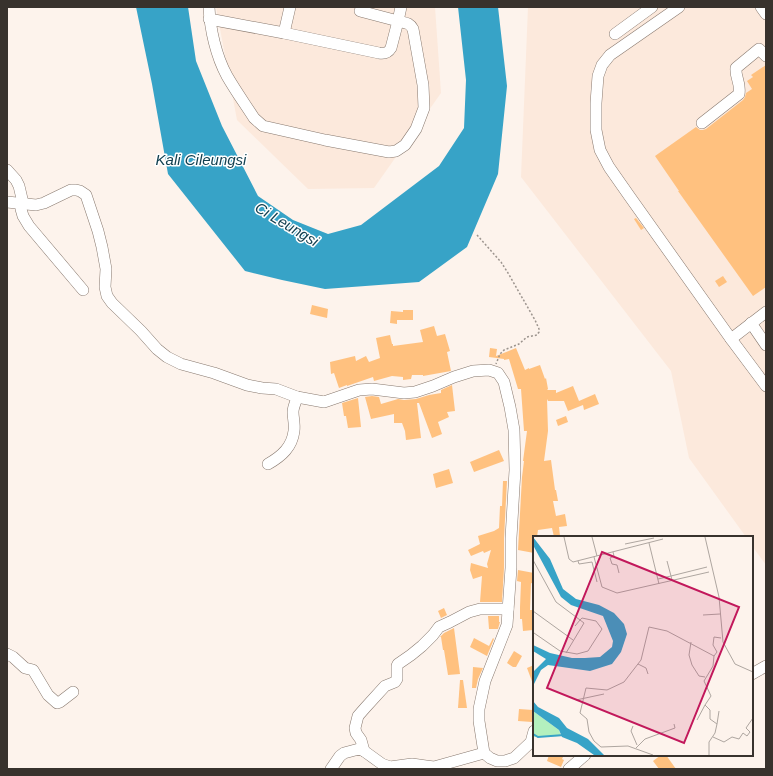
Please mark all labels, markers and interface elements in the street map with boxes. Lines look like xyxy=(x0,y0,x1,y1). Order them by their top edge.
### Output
water label: Kali Cileungsi xyxy=(156,151,247,168)
water label: Ci Leungsi xyxy=(252,198,322,250)
inset map xyxy=(533,536,753,756)

